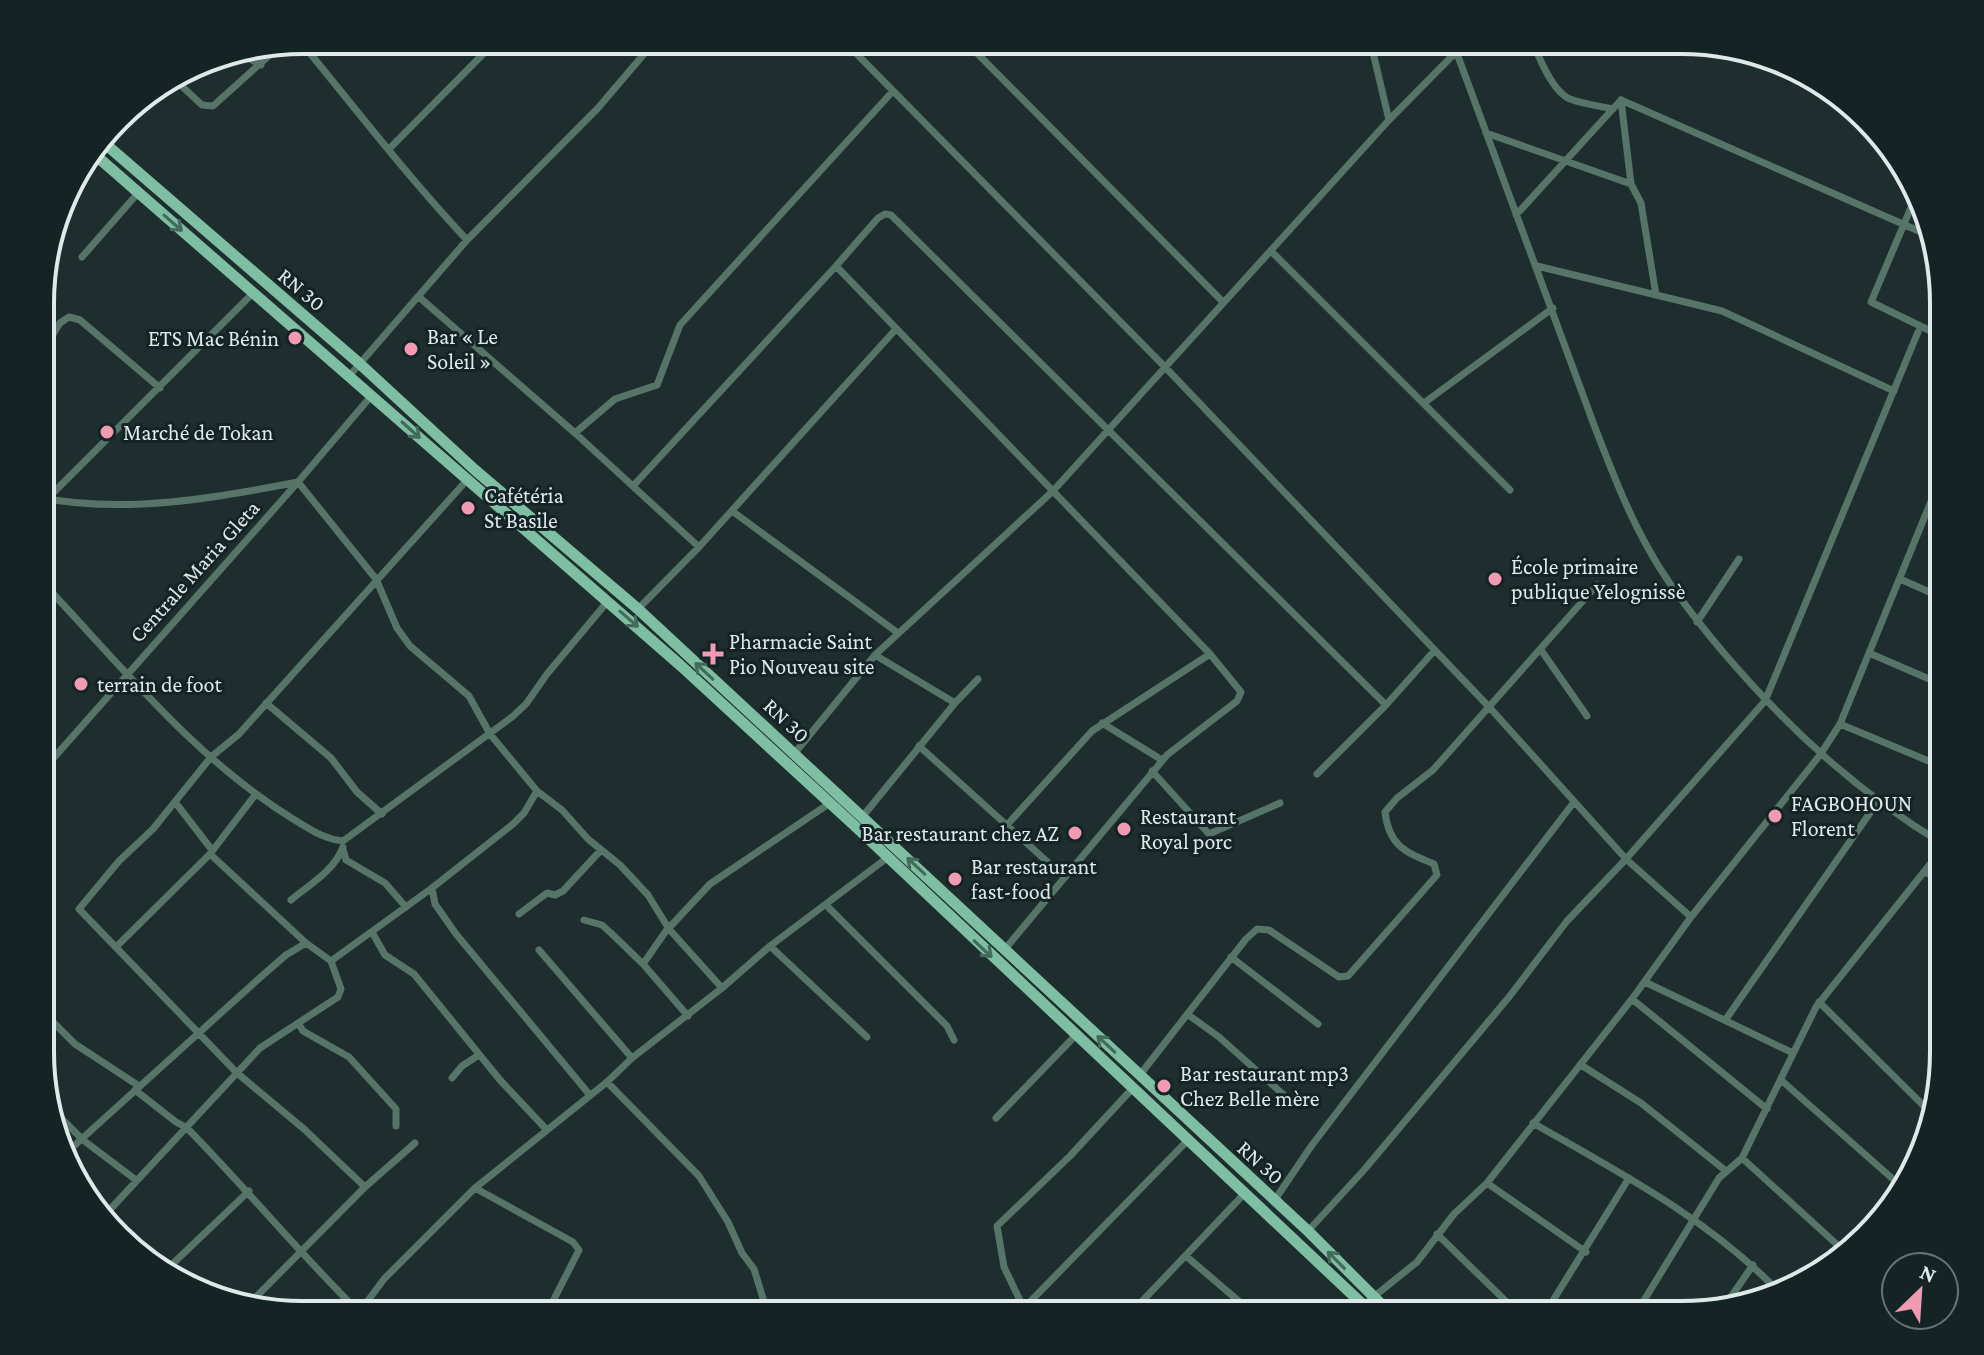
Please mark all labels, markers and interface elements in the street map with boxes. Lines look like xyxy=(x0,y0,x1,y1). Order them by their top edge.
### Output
one-way arrow xyxy=(162,214,182,232)
street label: RN 30 xyxy=(273,263,330,316)
place label: Bar « Le Soleil » xyxy=(427,324,498,374)
place label: ETS Mac Bénin xyxy=(148,326,279,351)
marker: ETS Mac Bénin xyxy=(286,329,304,347)
marker: Bar « Le Soleil » xyxy=(402,340,420,358)
place label: Marché de Tokan xyxy=(123,420,273,445)
one-way arrow xyxy=(401,421,421,439)
marker: Marché de Tokan xyxy=(98,423,116,441)
place label: Cafétéria St Basile xyxy=(484,483,564,533)
street label: Centrale Maria Gleta xyxy=(124,495,264,647)
marker: Cafétéria St Basile xyxy=(459,499,477,517)
place label: École primaire publique Yelognissè xyxy=(1511,554,1685,604)
marker: École primaire publique Yelognissè xyxy=(1486,570,1504,588)
one-way arrow xyxy=(618,610,638,628)
place label: Pharmacie Saint Pio Nouveau site xyxy=(729,629,875,679)
marker: Pharmacie Saint Pio Nouveau site xyxy=(704,645,722,663)
one-way arrow xyxy=(695,663,715,681)
place label: terrain de foot xyxy=(97,672,222,697)
marker: terrain de foot xyxy=(72,675,90,693)
street label: RN 30 xyxy=(759,693,815,748)
place label: FAGBOHOUN Florent xyxy=(1791,791,1912,841)
place label: Restaurant Royal porc xyxy=(1140,804,1237,854)
marker: FAGBOHOUN Florent xyxy=(1766,807,1784,825)
marker: Restaurant Royal porc xyxy=(1115,820,1133,838)
place label: Bar restaurant chez AZ xyxy=(862,821,1059,846)
marker: Bar restaurant chez AZ xyxy=(1066,824,1084,842)
place label: Bar restaurant fast-food xyxy=(971,854,1097,904)
one-way arrow xyxy=(906,857,926,876)
marker: Bar restaurant fast-food xyxy=(946,870,964,888)
one-way arrow xyxy=(973,939,993,958)
one-way arrow xyxy=(1096,1036,1116,1054)
place label: Bar restaurant mp3 Chez Belle mère xyxy=(1180,1061,1349,1111)
marker: Bar restaurant mp3 Chez Belle mère xyxy=(1155,1077,1173,1095)
street label: RN 30 xyxy=(1232,1135,1289,1190)
one-way arrow xyxy=(1327,1251,1346,1270)
north arrow xyxy=(1880,1251,1960,1331)
text: N xyxy=(1916,1259,1940,1288)

